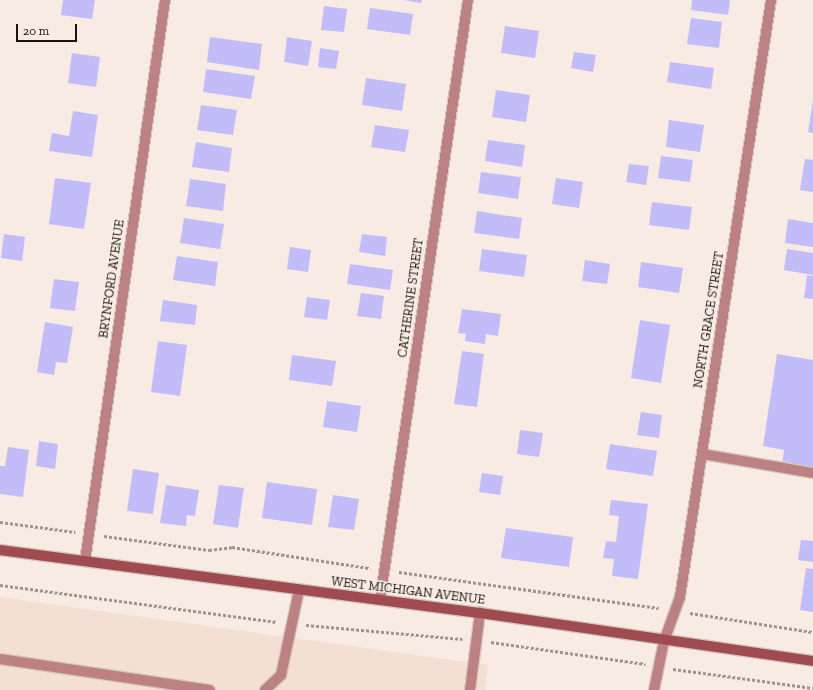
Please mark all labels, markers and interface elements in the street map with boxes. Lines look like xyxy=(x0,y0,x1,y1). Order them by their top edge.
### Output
scale bar xyxy=(18,16,79,42)
text: 20 m xyxy=(23,24,49,38)
street label: BRYNFORD AVENUE xyxy=(96,218,128,340)
street label: CATHERINE STREET xyxy=(395,237,427,359)
street label: NORTH GRACE STREET xyxy=(691,251,727,389)
street label: WEST MICHIGAN AVENUE xyxy=(330,574,486,608)

